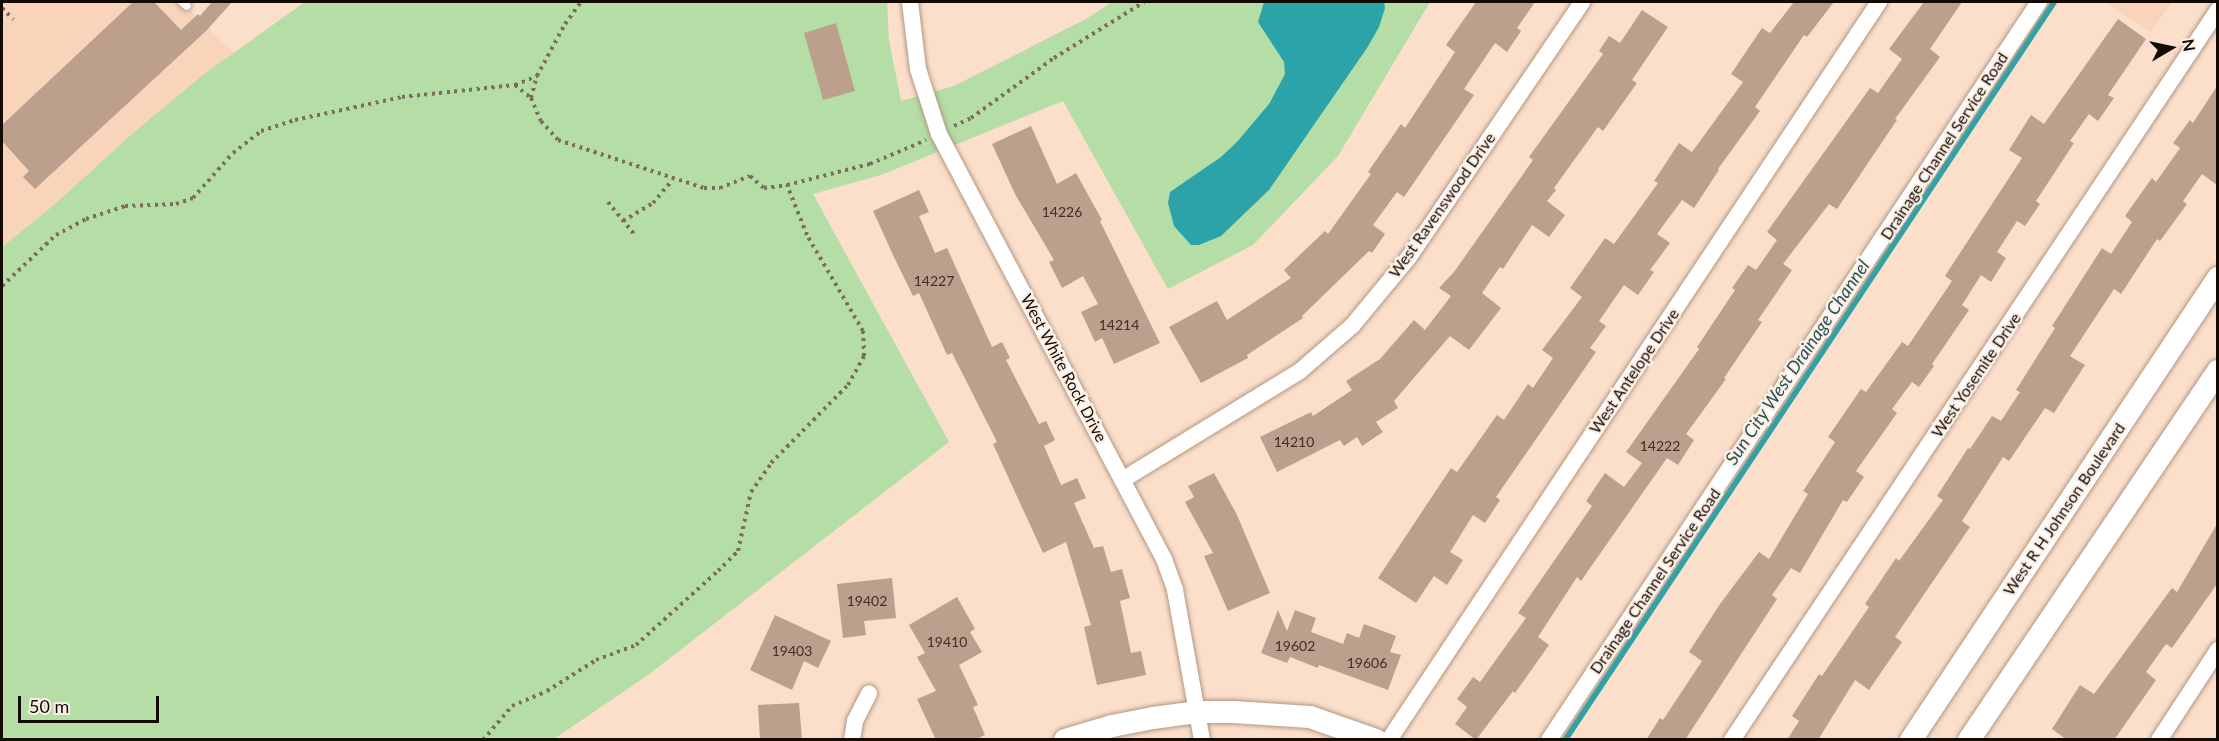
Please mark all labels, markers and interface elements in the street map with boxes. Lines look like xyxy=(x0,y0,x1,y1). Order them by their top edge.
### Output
north arrow xyxy=(2141,18,2201,78)
text: N xyxy=(2179,38,2200,53)
street label: Drainage Channel Service Road xyxy=(1876,49,2012,243)
street label: West Ravenswood Drive xyxy=(1385,129,1499,281)
house number: 14226 xyxy=(1042,204,1082,220)
water label: Sun City West Drainage Channel xyxy=(1720,255,1874,469)
house number: 14227 xyxy=(914,273,954,289)
street label: West White Rock Drive xyxy=(1017,291,1111,445)
street label: West Antelope Drive xyxy=(1585,305,1683,437)
street label: West Yosemite Drive xyxy=(1927,309,2025,441)
house number: 14214 xyxy=(1099,317,1139,333)
street label: West R H Johnson Boulevard xyxy=(1999,419,2129,599)
house number: 14210 xyxy=(1274,434,1314,450)
house number: 14222 xyxy=(1640,438,1680,454)
street label: Drainage Channel Service Road xyxy=(1586,485,1724,677)
house number: 19402 xyxy=(847,593,887,609)
house number: 19410 xyxy=(927,634,967,650)
house number: 19602 xyxy=(1275,638,1315,654)
house number: 19403 xyxy=(772,643,812,659)
house number: 19606 xyxy=(1347,655,1387,671)
scale bar xyxy=(21,684,162,722)
text: 50 m xyxy=(29,695,69,717)

